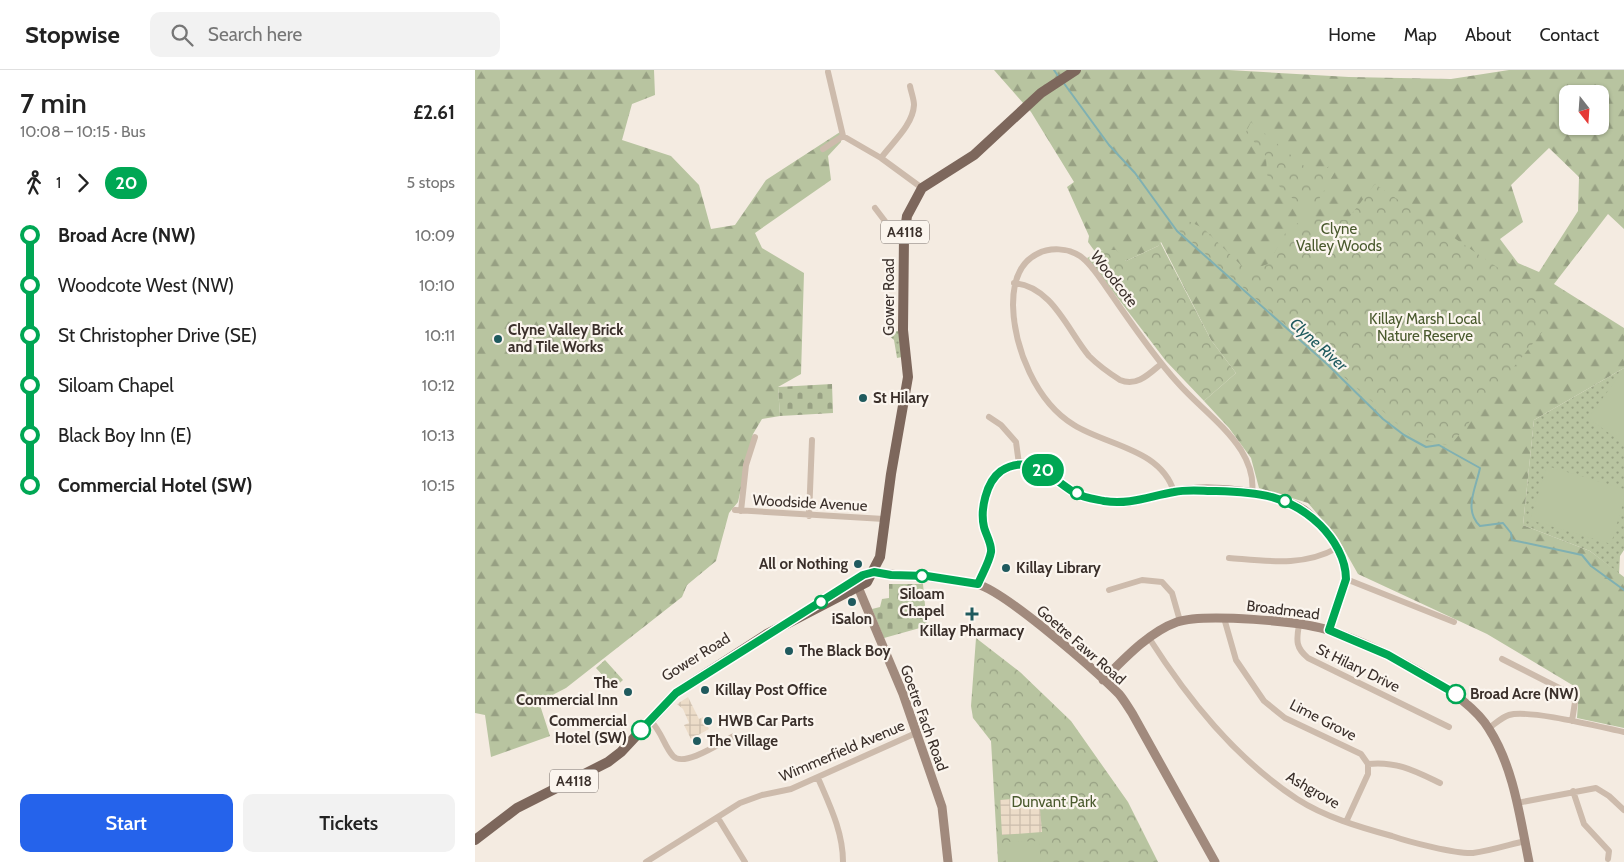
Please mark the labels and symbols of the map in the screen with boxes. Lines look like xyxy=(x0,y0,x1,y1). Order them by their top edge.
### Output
north arrow xyxy=(1559,85,1609,135)
road number: A4118 xyxy=(881,220,929,243)
park label: Clyne Valley Woods xyxy=(1296,220,1382,255)
street label: Woodcote xyxy=(1087,247,1142,311)
street label: Gower Road xyxy=(880,258,898,336)
park label: Killay Marsh Local Nature Reserve xyxy=(1369,310,1481,345)
water label: Clyne River xyxy=(1286,314,1352,376)
place label: Clyne Valley Brick and Tile Works xyxy=(508,321,624,356)
marker: Clyne Valley Brick and Tile Works xyxy=(492,333,504,345)
place label: St Hilary xyxy=(873,389,930,407)
marker: St Hilary xyxy=(857,392,869,404)
line badge: 20 xyxy=(1021,454,1065,486)
unlabelled marker xyxy=(1070,486,1084,500)
street label: Woodside Avenue xyxy=(752,491,868,515)
unlabelled marker xyxy=(1278,494,1292,508)
place label: All or Nothing xyxy=(759,555,848,573)
marker: All or Nothing xyxy=(852,558,864,570)
place label: Killay Library xyxy=(1016,559,1102,577)
marker: Killay Library xyxy=(1000,562,1012,574)
marker: Siloam Chapel xyxy=(915,569,929,583)
place label: Siloam Chapel xyxy=(899,585,945,620)
unlabelled marker xyxy=(814,595,828,609)
marker: iSalon xyxy=(846,596,858,608)
street label: Broadmead xyxy=(1245,597,1321,623)
street label: Goetre Fawr Road xyxy=(1033,601,1129,689)
marker: Killay Pharmacy xyxy=(966,608,978,620)
place label: iSalon xyxy=(832,610,872,628)
place label: Killay Pharmacy xyxy=(920,622,1025,640)
street label: Gower Road xyxy=(658,629,734,685)
street label: St Hilary Drive xyxy=(1313,640,1403,696)
place label: The Black Boy xyxy=(799,642,892,660)
marker: The Black Boy xyxy=(783,645,795,657)
street label: Goetre Fach Road xyxy=(896,662,952,774)
place label: The Commercial Inn xyxy=(516,674,618,709)
place label: Killay Post Office xyxy=(715,681,827,699)
marker: Killay Post Office xyxy=(699,684,711,696)
marker: Broad Acre (NW) xyxy=(1446,684,1466,704)
place label: Broad Acre (NW) xyxy=(1470,685,1579,703)
marker: The Commercial Inn xyxy=(622,686,634,698)
street label: Lime Grove xyxy=(1287,696,1360,745)
place label: Commercial Hotel (SW) xyxy=(549,712,627,747)
place label: HWB Car Parts xyxy=(718,712,814,730)
marker: HWB Car Parts xyxy=(702,715,714,727)
street label: Wimmerfield Avenue xyxy=(777,716,908,786)
marker: Commercial Hotel (SW) xyxy=(631,720,651,740)
place label: The Village xyxy=(707,732,778,750)
marker: The Village xyxy=(691,735,703,747)
street label: Ashgrove xyxy=(1283,768,1343,813)
road number: A4118 xyxy=(550,769,598,792)
park label: Dunvant Park xyxy=(1011,793,1097,811)

